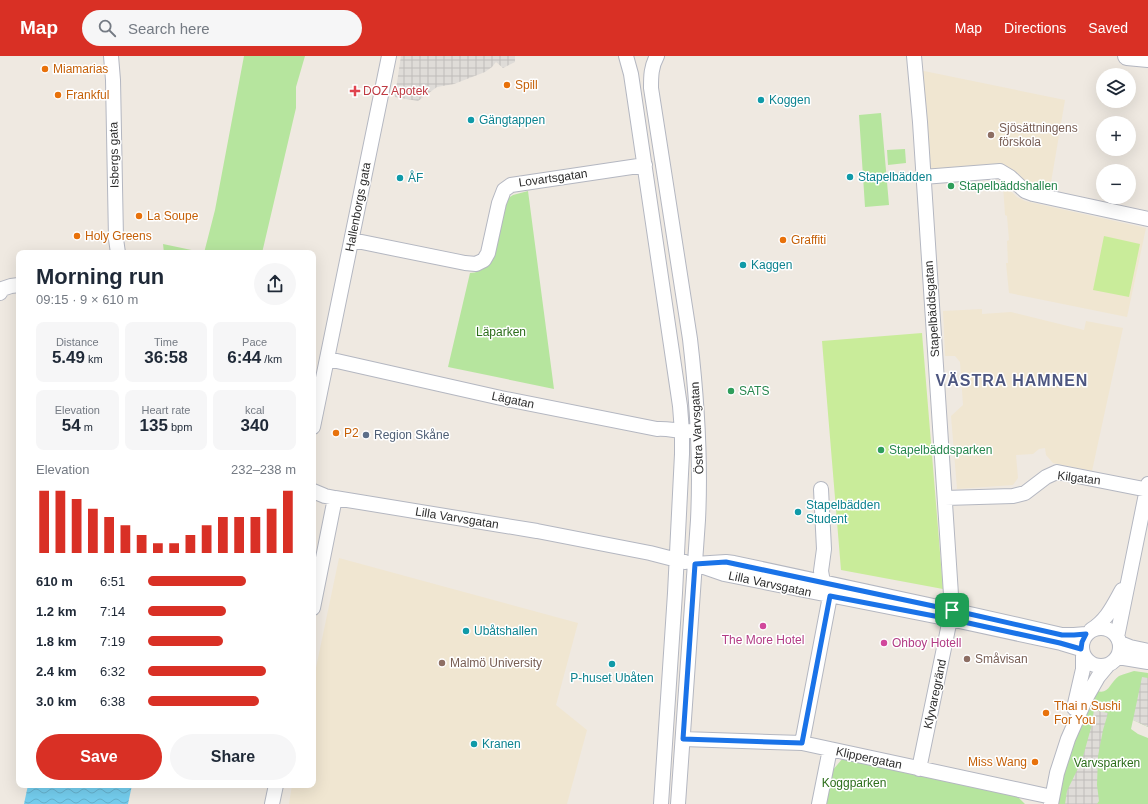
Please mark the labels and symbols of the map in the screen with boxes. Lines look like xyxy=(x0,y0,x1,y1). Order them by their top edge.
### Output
place label: Miamarias xyxy=(53,62,108,76)
marker: Miamarias xyxy=(40,64,50,74)
place label: Spill xyxy=(515,78,538,92)
marker: Spill xyxy=(502,80,512,90)
place label: DOZ Apotek xyxy=(363,84,429,98)
marker: DOZ Apotek xyxy=(350,86,360,96)
place label: Frankful xyxy=(66,88,109,102)
marker: Frankful xyxy=(53,90,63,100)
place label: Koggen xyxy=(769,93,810,107)
marker: Koggen xyxy=(756,95,766,105)
place label: Gängtappen xyxy=(479,113,545,127)
marker: Gängtappen xyxy=(466,115,476,125)
place label: Sjösättningens förskola xyxy=(999,121,1078,149)
street label: Isbergs gata xyxy=(106,122,122,188)
marker: Sjösättningens förskola xyxy=(986,130,996,140)
street label: Hallenborgs gata xyxy=(342,161,374,253)
street label: Lovartsgatan xyxy=(518,166,588,190)
place label: ÅF xyxy=(408,170,423,185)
place label: Stapelbädden xyxy=(858,170,932,184)
marker: Stapelbädden xyxy=(845,172,855,182)
marker: ÅF xyxy=(395,173,405,183)
place label: Stapelbäddshallen xyxy=(959,179,1058,193)
marker: Stapelbäddshallen xyxy=(946,181,956,191)
place label: La Soupe xyxy=(147,209,199,223)
marker: La Soupe xyxy=(134,211,144,221)
place label: Holy Greens xyxy=(85,229,152,243)
marker: Holy Greens xyxy=(72,231,82,241)
place label: Graffiti xyxy=(791,233,826,247)
marker: Graffiti xyxy=(778,235,788,245)
place label: Kaggen xyxy=(751,258,792,272)
marker: Kaggen xyxy=(738,260,748,270)
street label: Stapelbäddsgatan xyxy=(922,260,942,358)
park label: Läparken xyxy=(476,325,526,339)
district label: VÄSTRA HAMNEN xyxy=(936,372,1088,389)
street label: Östra Varvsgatan xyxy=(688,381,706,475)
place label: SATS xyxy=(739,384,769,398)
marker: SATS xyxy=(726,386,736,396)
street label: Lägatan xyxy=(490,389,536,411)
place label: P2 xyxy=(344,426,359,440)
marker: P2 xyxy=(331,428,341,438)
place label: Region Skåne xyxy=(374,428,450,442)
marker: Region Skåne xyxy=(361,430,371,440)
place label: Stapelbäddsparken xyxy=(889,443,992,457)
marker: Stapelbäddsparken xyxy=(876,445,886,455)
street label: Kilgatan xyxy=(1057,468,1101,488)
place label: Stapelbädden Student xyxy=(806,498,880,526)
street label: Lilla Varvsgatan xyxy=(414,504,500,532)
marker: Stapelbädden Student xyxy=(793,507,803,517)
street label: Lilla Varvsgatan xyxy=(727,568,813,600)
pin xyxy=(935,593,969,627)
marker: The More Hotel xyxy=(758,621,768,631)
place label: Ubåtshallen xyxy=(474,624,537,638)
marker: Ubåtshallen xyxy=(461,626,471,636)
place label: The More Hotel xyxy=(722,633,804,647)
place label: Ohboy Hotell xyxy=(892,636,961,650)
marker: Ohboy Hotell xyxy=(879,638,889,648)
place label: Småvisan xyxy=(975,652,1028,666)
marker: Småvisan xyxy=(962,654,972,664)
place label: Malmö University xyxy=(450,656,542,670)
marker: Malmö University xyxy=(437,658,447,668)
street label: Klyvaregränd xyxy=(921,658,949,730)
marker: P-huset Ubåten xyxy=(607,659,617,669)
place label: P-huset Ubåten xyxy=(570,671,654,685)
place label: Thai n Sushi For You xyxy=(1054,699,1121,727)
marker: Thai n Sushi For You xyxy=(1041,708,1051,718)
place label: Kranen xyxy=(482,737,521,751)
marker: Kranen xyxy=(469,739,479,749)
street label: Klippergatan xyxy=(835,744,903,772)
place label: Miss Wang xyxy=(968,755,1027,769)
park label: Varvsparken xyxy=(1074,756,1140,770)
marker: Miss Wang xyxy=(1030,757,1040,767)
park label: Koggparken xyxy=(822,776,886,790)

